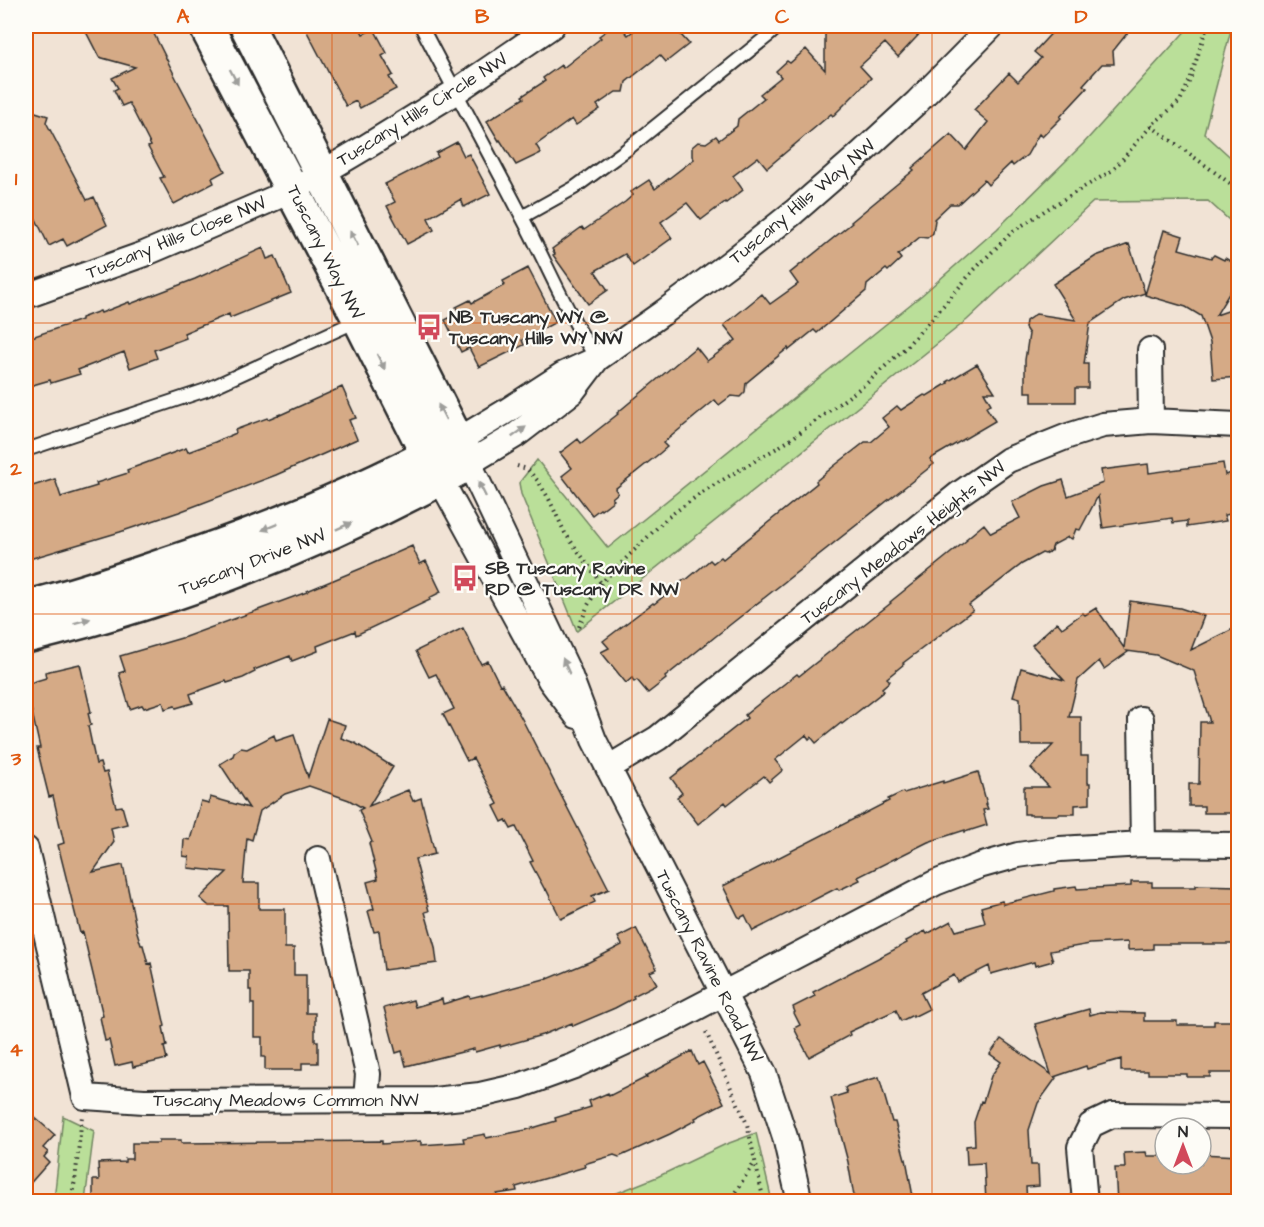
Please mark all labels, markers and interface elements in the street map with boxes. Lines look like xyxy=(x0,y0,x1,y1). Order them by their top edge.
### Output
text: A xyxy=(177,3,190,31)
text: B xyxy=(475,3,490,31)
text: C xyxy=(775,3,790,31)
text: D xyxy=(1075,3,1088,31)
street label: Tuscany Hills Circle NW xyxy=(332,47,512,173)
one-way arrow xyxy=(229,69,239,86)
street label: Tuscany Hills Way NW xyxy=(724,134,881,271)
text: 1 xyxy=(15,165,18,193)
street label: Tuscany Way NW xyxy=(280,181,370,324)
street label: Tuscany Hills Close NW xyxy=(83,191,270,286)
one-way arrow xyxy=(349,229,359,246)
place label: NB Tuscany WY @ Tuscany Hills WY NW xyxy=(448,305,623,352)
bus stop icon: NB Tuscany WY @ Tuscany Hills WY NW xyxy=(414,312,444,342)
one-way arrow xyxy=(377,354,386,371)
one-way arrow xyxy=(437,403,446,420)
one-way arrow xyxy=(510,426,526,438)
text: 2 xyxy=(9,455,22,483)
street label: Tuscany Meadows Heights NW xyxy=(796,455,1011,632)
one-way arrow xyxy=(478,481,487,498)
one-way arrow xyxy=(335,520,353,530)
street label: Tuscany Drive NW xyxy=(175,523,329,602)
one-way arrow xyxy=(261,523,279,532)
place label: SB Tuscany Ravine RD @ Tuscany DR NW xyxy=(484,556,679,603)
bus stop icon: SB Tuscany Ravine RD @ Tuscany DR NW xyxy=(450,563,480,593)
one-way arrow xyxy=(73,616,91,625)
one-way arrow xyxy=(561,657,570,674)
text: 3 xyxy=(10,745,22,773)
street label: Tuscany Ravine Road NW xyxy=(649,866,768,1067)
text: 4 xyxy=(9,1036,23,1064)
street label: Tuscany Meadows Common NW xyxy=(153,1088,419,1114)
north arrow xyxy=(1153,1116,1213,1176)
text: N xyxy=(1178,1121,1188,1143)

